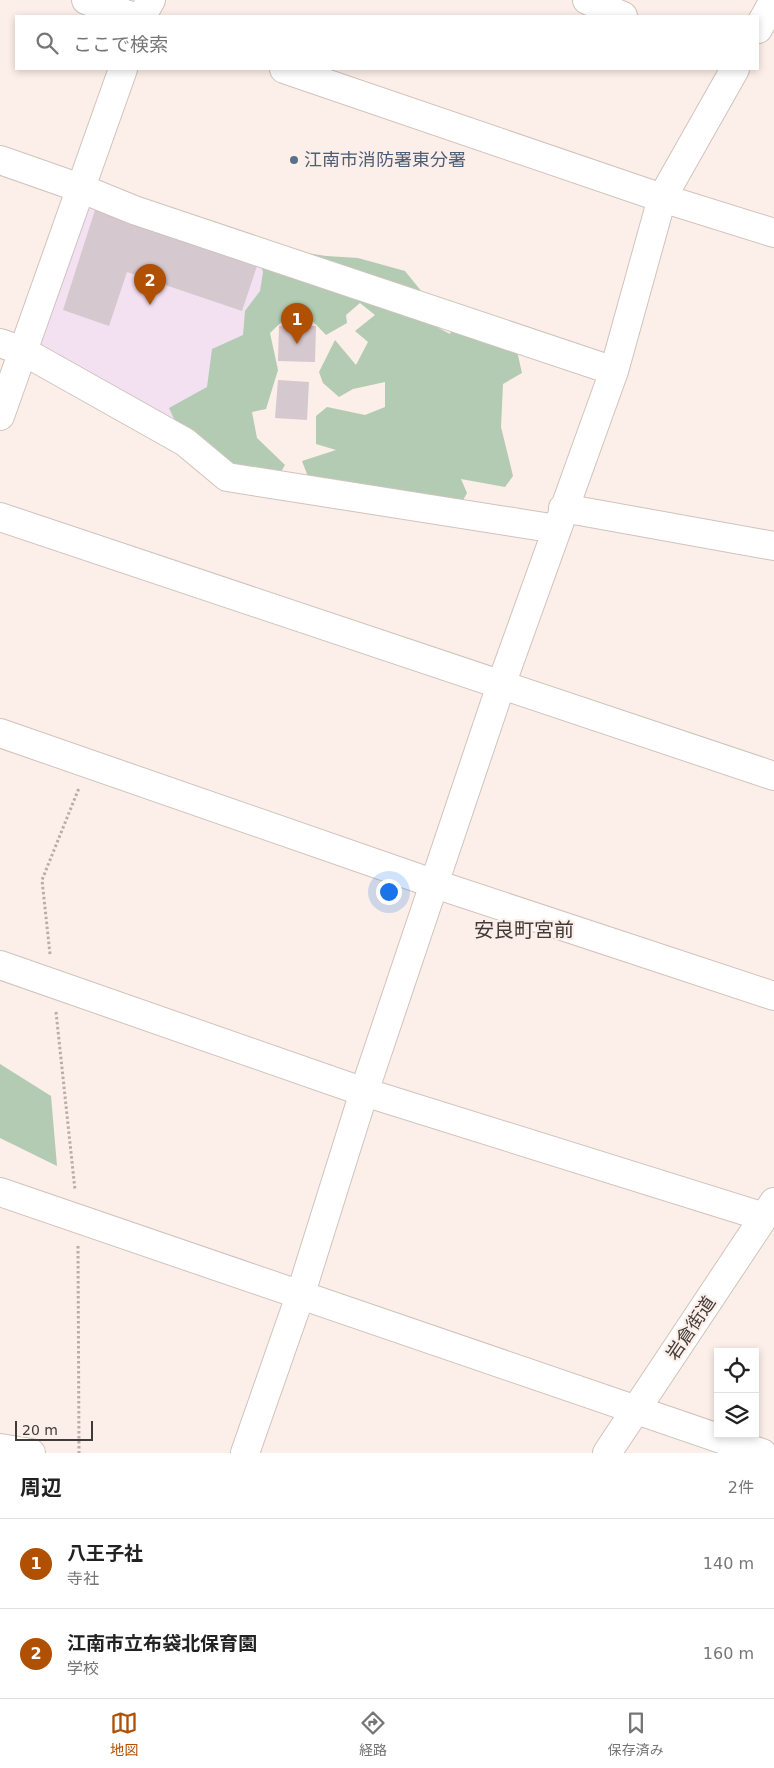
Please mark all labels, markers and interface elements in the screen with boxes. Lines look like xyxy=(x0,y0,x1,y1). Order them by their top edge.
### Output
search box xyxy=(15,15,759,70)
icon: search xyxy=(33,29,61,57)
text: ここで検索 xyxy=(73,33,168,55)
place label: 江南市消防署東分署 xyxy=(304,149,466,170)
marker: 江南市消防署東分署 xyxy=(288,154,300,166)
pin: 2 xyxy=(134,264,166,305)
pin: 1 xyxy=(281,303,313,344)
your location xyxy=(376,879,402,905)
district label: 安良町宮前 xyxy=(474,918,574,942)
street label: 岩倉街道 xyxy=(662,1292,719,1363)
map controls xyxy=(714,1348,759,1438)
button: locate xyxy=(714,1348,759,1393)
button: layers xyxy=(714,1393,759,1438)
scale bar xyxy=(15,1418,92,1441)
text: 20 m xyxy=(22,1422,58,1438)
text: 周辺 xyxy=(20,1476,62,1500)
text: 2件 xyxy=(728,1478,754,1497)
text: 八王子社 xyxy=(67,1542,143,1564)
text: 1 xyxy=(30,1554,42,1573)
text: 140 m xyxy=(703,1554,754,1573)
text: 寺社 xyxy=(67,1569,99,1588)
text: 江南市立布袋北保育園 xyxy=(67,1632,257,1654)
text: 2 xyxy=(30,1644,42,1663)
text: 160 m xyxy=(703,1644,754,1663)
text: 学校 xyxy=(67,1659,99,1678)
tab: 地図 xyxy=(110,1709,138,1759)
tab: 経路 xyxy=(359,1709,387,1759)
tab: 保存済み xyxy=(608,1709,664,1759)

